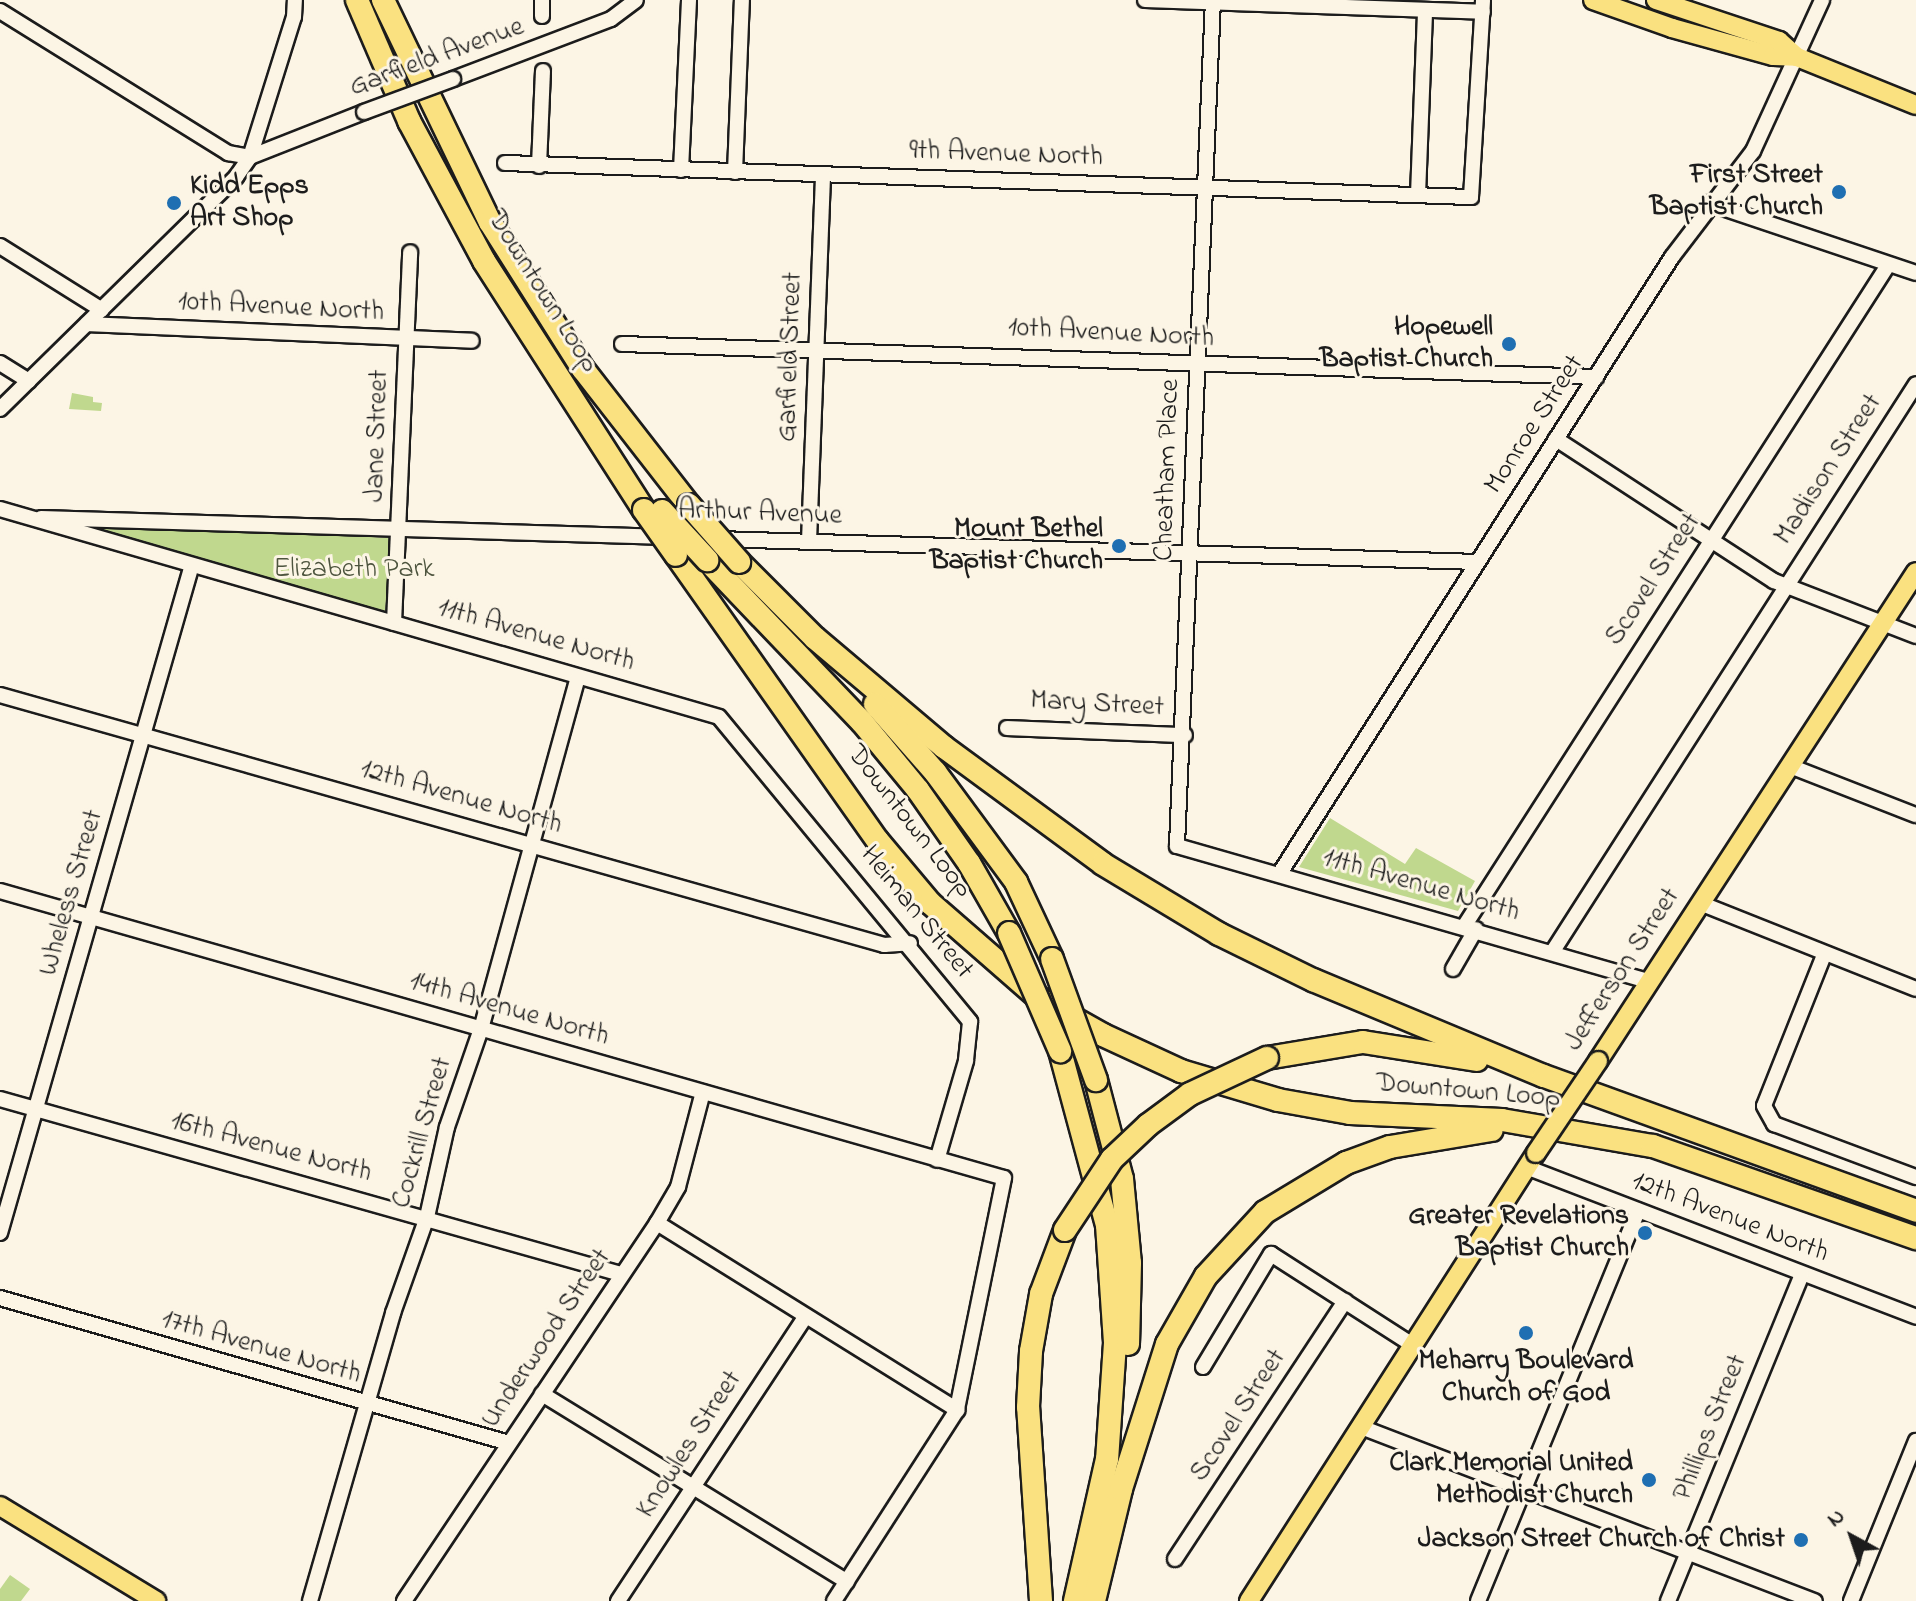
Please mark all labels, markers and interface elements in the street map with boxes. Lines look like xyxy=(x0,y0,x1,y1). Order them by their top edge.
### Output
street label: Garfield Avenue xyxy=(345,11,529,105)
street label: 9th Avenue North xyxy=(909,135,1103,175)
place label: First Street Baptist Church xyxy=(1650,159,1823,225)
place label: Kidd Epps Art Shop xyxy=(190,170,309,236)
marker: First Street Baptist Church xyxy=(1830,183,1848,201)
marker: Kidd Epps Art Shop xyxy=(165,194,183,212)
street label: Downtown Loop xyxy=(479,205,605,379)
street label: Garfield Street xyxy=(771,271,811,443)
street label: 10th Avenue North xyxy=(177,286,385,330)
place label: Hopewell Baptist Church xyxy=(1320,311,1493,377)
street label: 10th Avenue North xyxy=(1007,312,1215,356)
marker: Hopewell Baptist Church xyxy=(1500,335,1518,353)
street label: Monroe Street xyxy=(1478,349,1592,501)
street label: Jane Street xyxy=(359,369,397,503)
street label: Cheatham Place xyxy=(1148,378,1188,562)
street label: Madison Street xyxy=(1768,388,1890,552)
street label: Arthur Avenue xyxy=(677,494,843,534)
street label: Scovel Street xyxy=(1599,507,1709,653)
place label: Mount Bethel Baptist Church xyxy=(930,513,1103,579)
marker: Mount Bethel Baptist Church xyxy=(1110,537,1128,555)
park label: Elizabeth Park xyxy=(273,553,435,587)
street label: 11th Avenue North xyxy=(434,592,638,680)
street label: Mary Street xyxy=(1029,685,1165,725)
street label: Downtown Loop xyxy=(839,739,979,905)
street label: 12th Avenue North xyxy=(356,753,566,843)
street label: Wheless Street xyxy=(32,806,112,980)
street label: Heiman Street xyxy=(852,839,980,987)
street label: 11th Avenue North xyxy=(1319,842,1523,930)
street label: Jefferson Street xyxy=(1558,882,1688,1058)
street label: 14th Avenue North xyxy=(405,965,613,1055)
street label: Cockrill Street xyxy=(385,1054,461,1212)
street label: Downtown Loop xyxy=(1374,1067,1562,1117)
street label: 16th Avenue North xyxy=(167,1105,375,1191)
street label: 12th Avenue North xyxy=(1627,1165,1833,1271)
place label: Greater Revelations Baptist Church xyxy=(1408,1200,1629,1266)
marker: Greater Revelations Baptist Church xyxy=(1636,1224,1654,1242)
street label: Underwood Street xyxy=(475,1243,619,1435)
street label: 17th Avenue North xyxy=(157,1303,365,1393)
marker: Meharry Boulevard Church of God xyxy=(1517,1324,1535,1342)
street label: Scovel Street xyxy=(1184,1343,1294,1489)
place label: Meharry Boulevard Church of God xyxy=(1419,1345,1633,1411)
street label: Phillips Street xyxy=(1667,1350,1755,1506)
street label: Knowles Street xyxy=(630,1365,750,1525)
place label: Clark Memorial United Methodist Church xyxy=(1389,1447,1633,1513)
marker: Clark Memorial United Methodist Church xyxy=(1640,1471,1658,1489)
north arrow xyxy=(1812,1497,1892,1577)
text: N xyxy=(1821,1502,1853,1536)
place label: Jackson Street Church of Christ xyxy=(1418,1523,1785,1557)
marker: Jackson Street Church of Christ xyxy=(1792,1531,1810,1549)

